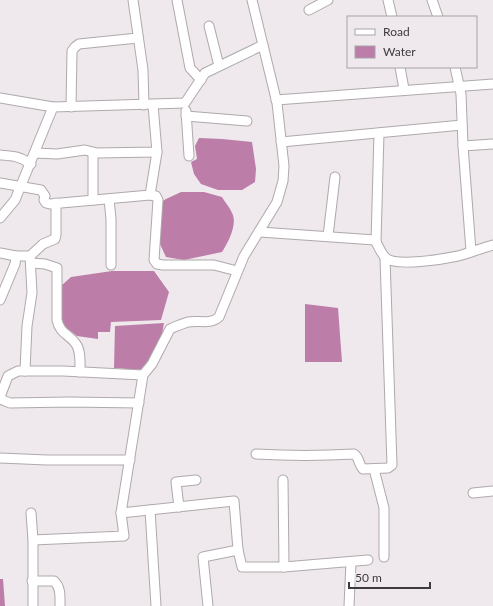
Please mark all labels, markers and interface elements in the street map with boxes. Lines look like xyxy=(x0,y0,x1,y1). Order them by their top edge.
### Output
legend xyxy=(347,16,477,68)
text: Road xyxy=(383,24,410,39)
text: Water xyxy=(383,44,416,59)
scale bar xyxy=(349,564,430,590)
text: 50 m xyxy=(355,570,382,585)

